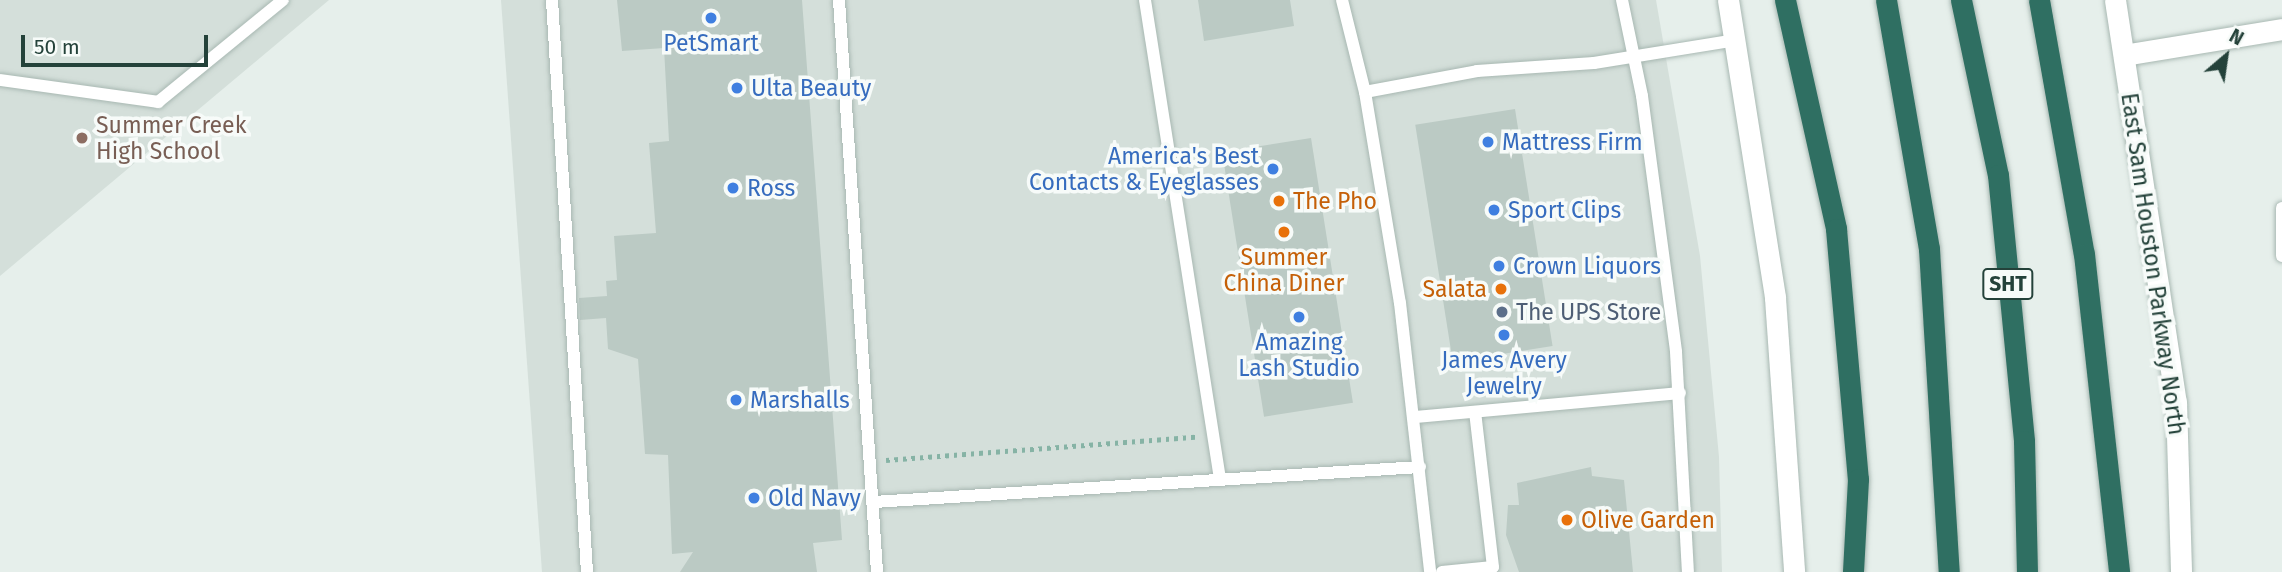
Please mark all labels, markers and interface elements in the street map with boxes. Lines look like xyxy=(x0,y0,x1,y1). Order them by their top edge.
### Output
marker: PetSmart xyxy=(703,10,719,26)
scale bar xyxy=(24,21,212,65)
north arrow xyxy=(2191,21,2261,91)
text: N xyxy=(2225,24,2248,50)
place label: PetSmart xyxy=(663,29,759,57)
text: 50 m xyxy=(34,34,80,60)
place label: Ulta Beauty xyxy=(751,74,871,102)
marker: Ulta Beauty xyxy=(729,80,745,96)
street label: East Sam Houston Parkway North xyxy=(2115,91,2191,437)
place label: Summer Creek High School xyxy=(96,111,246,165)
place label: Mattress Firm xyxy=(1502,128,1643,156)
marker: Summer Creek High School xyxy=(74,130,90,146)
marker: Mattress Firm xyxy=(1480,134,1496,150)
place label: America's Best Contacts & Eyeglasses xyxy=(1029,142,1259,196)
marker: America's Best Contacts & Eyeglasses xyxy=(1265,161,1281,177)
place label: Ross xyxy=(747,174,795,202)
marker: Ross xyxy=(725,180,741,196)
place label: The Pho xyxy=(1293,187,1377,215)
marker: The Pho xyxy=(1271,193,1287,209)
place label: Sport Clips xyxy=(1508,196,1621,224)
marker: Sport Clips xyxy=(1486,202,1502,218)
marker: Summer China Diner xyxy=(1276,224,1292,240)
place label: Summer China Diner xyxy=(1224,243,1344,297)
place label: Crown Liquors xyxy=(1513,252,1661,280)
marker: Crown Liquors xyxy=(1491,258,1507,274)
road number: SHT xyxy=(1982,266,2034,302)
place label: Salata xyxy=(1422,275,1487,303)
marker: Salata xyxy=(1493,281,1509,297)
place label: The UPS Store xyxy=(1516,298,1661,326)
marker: The UPS Store xyxy=(1494,304,1510,320)
marker: Amazing Lash Studio xyxy=(1291,309,1307,325)
marker: James Avery Jewelry xyxy=(1496,327,1512,343)
place label: Amazing Lash Studio xyxy=(1238,328,1360,382)
place label: James Avery Jewelry xyxy=(1441,346,1567,400)
place label: Marshalls xyxy=(750,386,850,414)
marker: Marshalls xyxy=(728,392,744,408)
place label: Old Navy xyxy=(768,484,861,512)
marker: Old Navy xyxy=(746,490,762,506)
place label: Olive Garden xyxy=(1581,506,1715,534)
marker: Olive Garden xyxy=(1559,512,1575,528)

